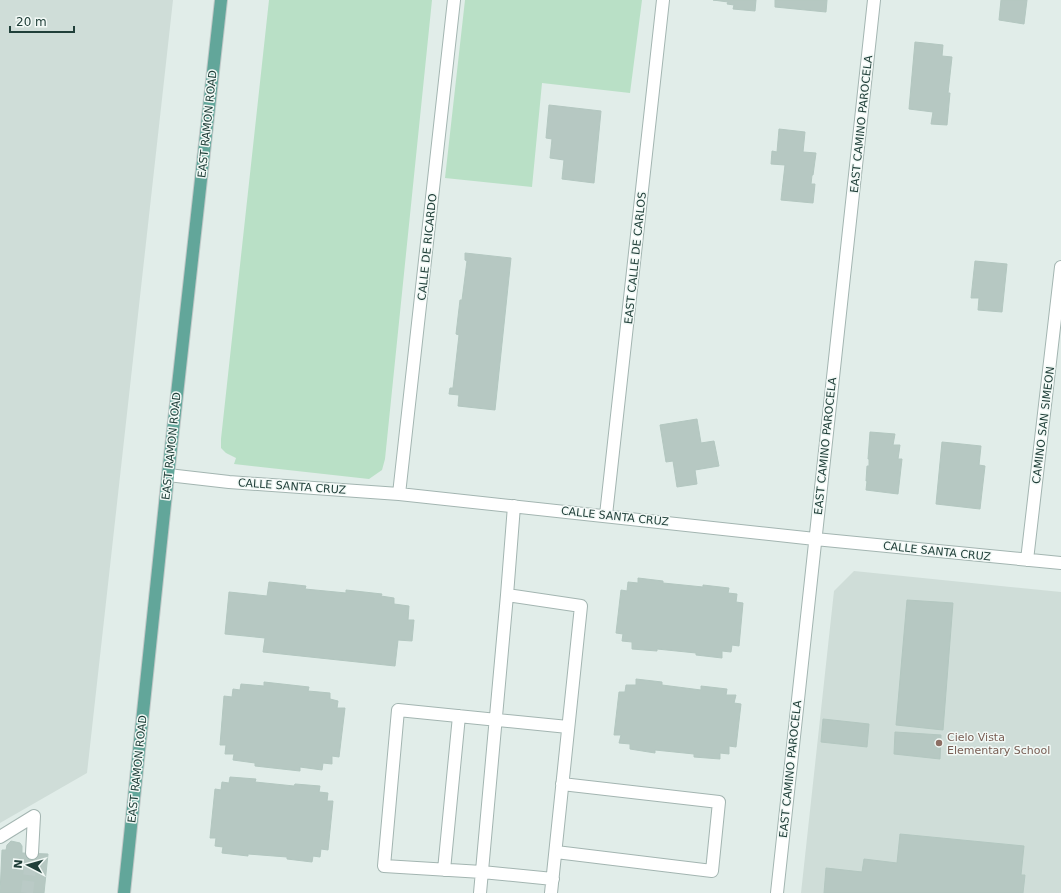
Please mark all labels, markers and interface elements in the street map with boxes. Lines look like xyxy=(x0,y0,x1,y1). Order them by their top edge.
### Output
scale bar xyxy=(10,8,74,34)
text: 20 m xyxy=(16,15,47,29)
street label: EAST CAMINO PAROCELA xyxy=(848,54,875,194)
street label: EAST RAMON ROAD xyxy=(195,69,220,179)
street label: EAST CALLE DE CARLOS xyxy=(622,191,649,325)
street label: CALLE DE RICARDO xyxy=(415,192,440,301)
street label: CAMINO SAN SIMEON xyxy=(1030,366,1057,485)
street label: EAST CAMINO PAROCELA xyxy=(812,376,839,516)
street label: EAST RAMON ROAD xyxy=(159,391,184,501)
street label: CALLE SANTA CRUZ xyxy=(237,476,347,497)
street label: CALLE SANTA CRUZ xyxy=(560,504,670,529)
street label: CALLE SANTA CRUZ xyxy=(882,539,992,564)
street label: EAST CAMINO PAROCELA xyxy=(777,699,804,839)
street label: EAST RAMON ROAD xyxy=(125,714,150,824)
place label: Cielo Vista Elementary School xyxy=(947,731,1050,757)
marker: Cielo Vista Elementary School xyxy=(934,738,944,748)
north arrow xyxy=(8,845,48,885)
text: N xyxy=(12,859,25,869)

